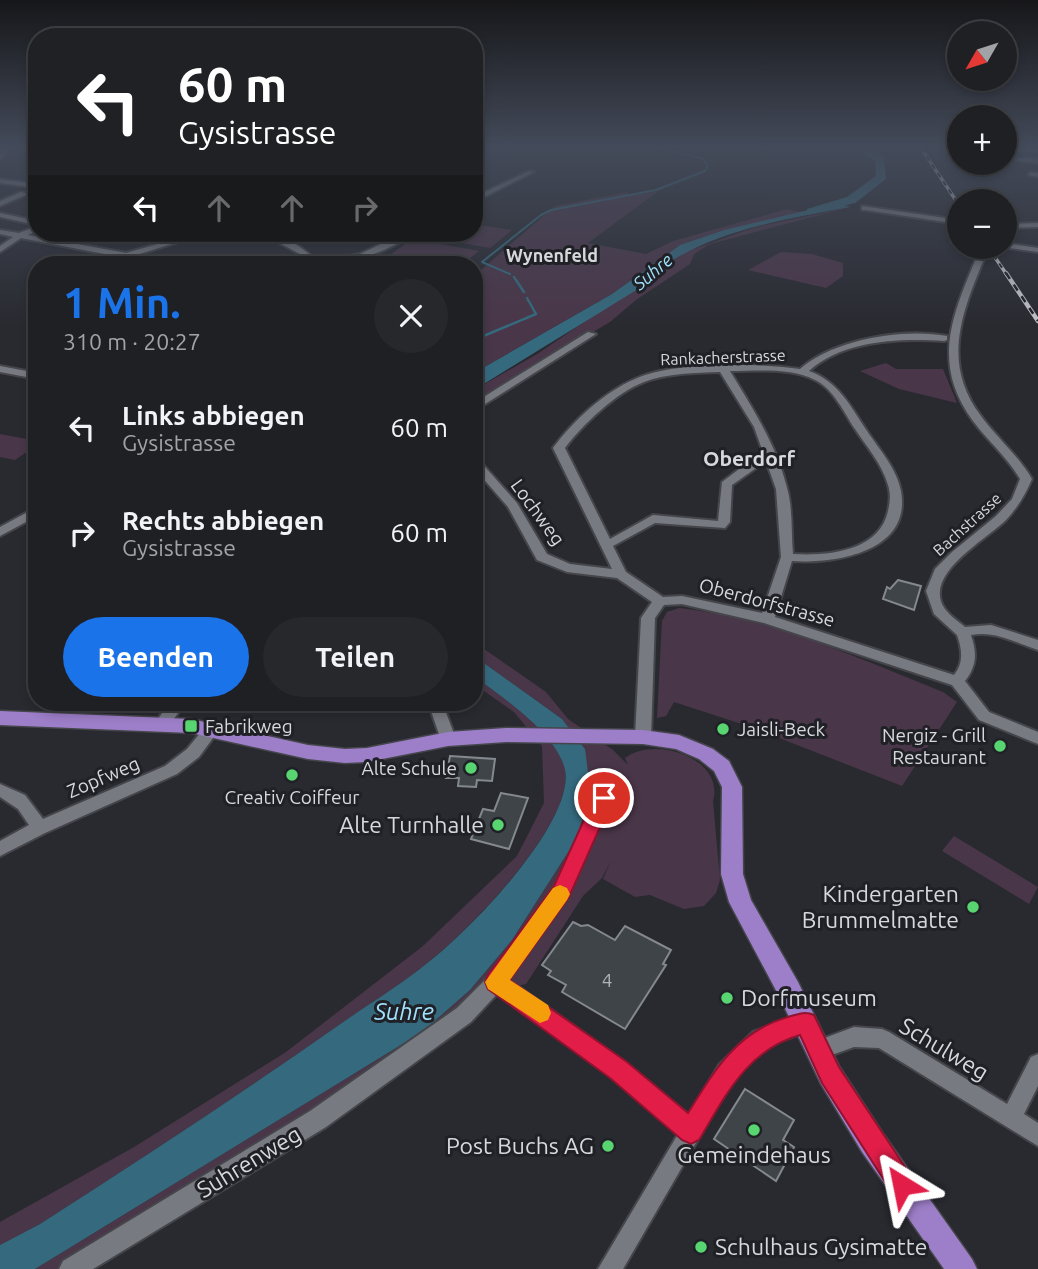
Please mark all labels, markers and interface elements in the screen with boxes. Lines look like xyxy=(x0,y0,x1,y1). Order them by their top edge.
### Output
north arrow xyxy=(947,21,1017,91)
map controls xyxy=(947,21,1017,259)
icon: left xyxy=(63,56,154,147)
text: 60 m xyxy=(178,56,287,111)
button: + xyxy=(947,105,1017,175)
text: Gysistrasse xyxy=(178,114,337,150)
icon: left xyxy=(127,189,165,227)
icon: ahead xyxy=(200,189,238,227)
icon: ahead xyxy=(273,189,311,227)
icon: right xyxy=(346,189,384,227)
button: − xyxy=(947,189,1017,259)
district label: Wynenfeld xyxy=(506,245,598,265)
water label: Suhre xyxy=(628,249,676,294)
text: 1 Min. xyxy=(63,279,181,326)
button: close xyxy=(374,279,448,353)
text: 310 m · 20:27 xyxy=(63,329,201,354)
street label: Rankacherstrasse xyxy=(660,346,786,368)
text: Links abbiegen xyxy=(122,401,305,430)
icon: left xyxy=(63,409,101,447)
text: 60 m xyxy=(390,413,448,442)
text: Gysistrasse xyxy=(122,430,236,455)
district label: Oberdorf xyxy=(703,446,795,470)
street label: Lochweg xyxy=(507,475,569,549)
street label: Bachstrasse xyxy=(929,489,1005,559)
text: Rechts abbiegen xyxy=(122,506,324,535)
icon: right xyxy=(63,514,101,552)
text: 60 m xyxy=(390,518,448,547)
text: Gysistrasse xyxy=(122,535,236,560)
street label: Oberdorfstrasse xyxy=(697,573,837,631)
button: Beenden xyxy=(63,617,249,697)
button: Teilen xyxy=(263,617,448,697)
place label: Fabrikweg xyxy=(205,715,293,737)
marker: Fabrikweg xyxy=(183,718,199,734)
place label: Jaisli-Beck xyxy=(737,718,825,740)
marker: Jaisli-Beck xyxy=(715,721,731,737)
place label: Nergiz - Grill Restaurant xyxy=(882,724,987,768)
marker: Nergiz - Grill Restaurant xyxy=(992,738,1008,754)
street label: Zopfweg xyxy=(63,752,143,802)
place label: Alte Schule xyxy=(361,757,457,779)
marker: Alte Schule xyxy=(463,760,479,776)
marker: Creativ Coiffeur xyxy=(284,767,300,783)
pin xyxy=(574,768,634,828)
icon: arrive xyxy=(585,779,623,817)
place label: Creativ Coiffeur xyxy=(224,786,360,808)
place label: Alte Turnhalle xyxy=(339,812,484,837)
marker: Alte Turnhalle xyxy=(490,817,506,833)
place label: Kindergarten Brummelmatte xyxy=(802,881,959,932)
marker: Kindergarten Brummelmatte xyxy=(965,899,981,915)
house number: 4 xyxy=(602,969,612,991)
place label: Dorfmuseum xyxy=(741,985,877,1010)
marker: Dorfmuseum xyxy=(719,990,735,1006)
water label: Suhre xyxy=(373,998,434,1025)
street label: Schulweg xyxy=(895,1012,993,1085)
street label: Suhrenweg xyxy=(192,1121,305,1202)
marker: Gemeindehaus xyxy=(746,1122,762,1138)
place label: Post Buchs AG xyxy=(446,1133,594,1158)
marker: Post Buchs AG xyxy=(600,1138,616,1154)
place label: Gemeindehaus xyxy=(677,1142,831,1167)
position arrow xyxy=(865,1148,939,1222)
place label: Schulhaus Gysimatte xyxy=(715,1234,928,1259)
marker: Schulhaus Gysimatte xyxy=(693,1239,709,1255)

